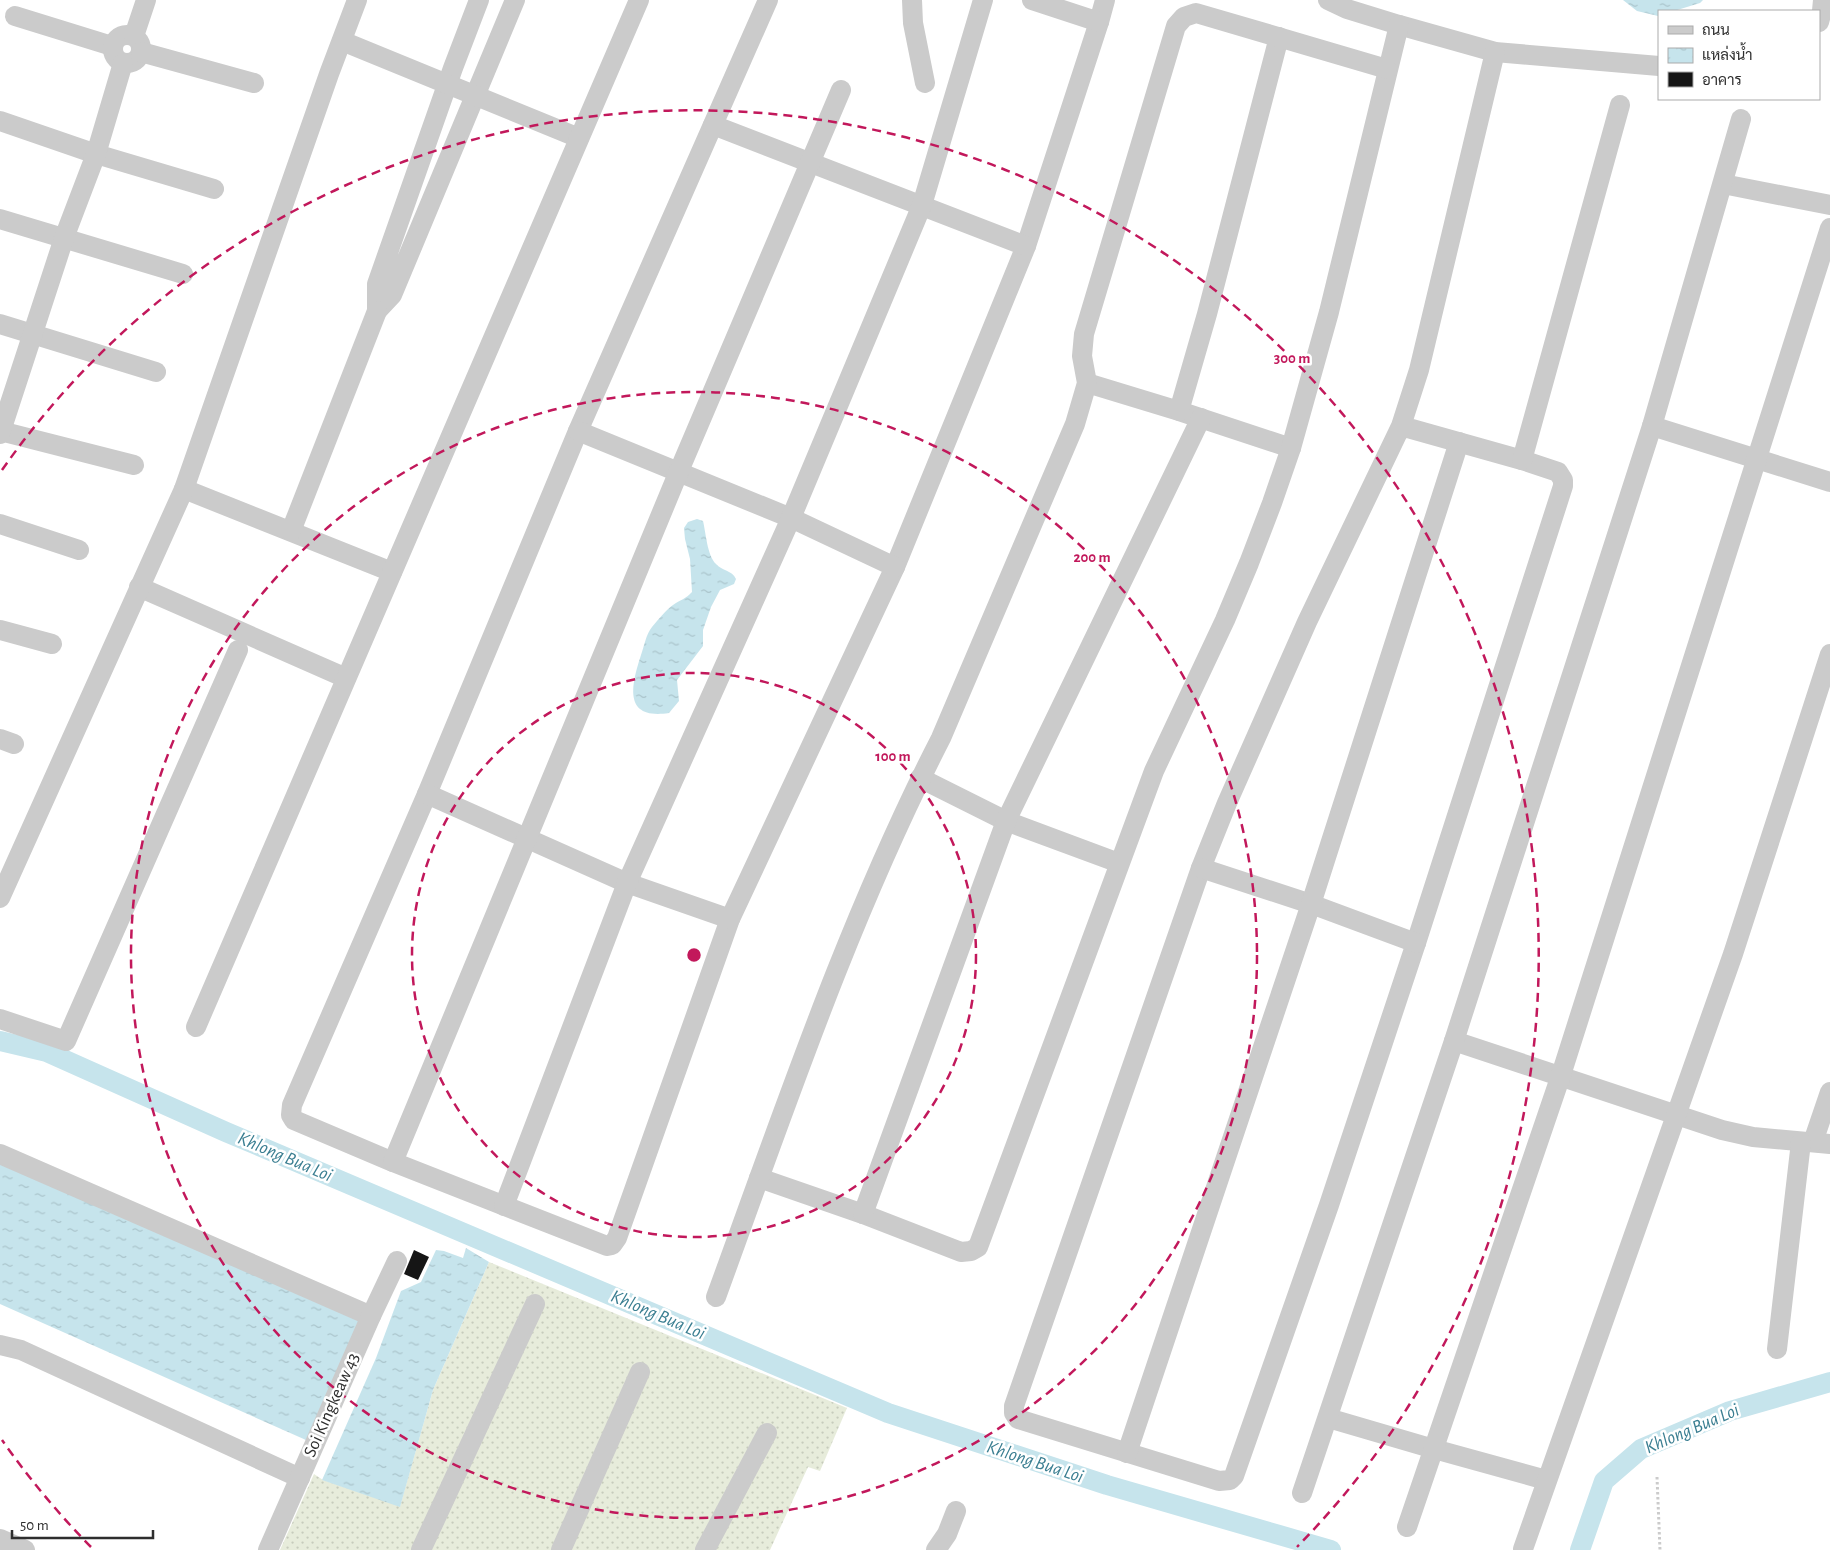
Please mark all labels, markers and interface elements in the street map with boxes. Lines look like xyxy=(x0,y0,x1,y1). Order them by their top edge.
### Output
legend xyxy=(1658,10,1820,100)
text: ถนน xyxy=(1702,23,1730,38)
text: แหล่งน้ำ xyxy=(1702,42,1753,63)
text: อาคาร xyxy=(1702,73,1742,88)
text: 300 m xyxy=(1274,351,1310,366)
text: 200 m xyxy=(1073,550,1111,565)
text: 100 m xyxy=(875,749,911,764)
centre of rings xyxy=(685,946,703,964)
water label: Khlong Bua Loi xyxy=(235,1129,335,1185)
water label: Khlong Bua Loi xyxy=(608,1287,708,1343)
street label: Soi Kingkeaw 43 xyxy=(301,1350,363,1460)
water label: Khlong Bua Loi xyxy=(1642,1401,1742,1457)
water label: Khlong Bua Loi xyxy=(984,1437,1086,1487)
scale bar xyxy=(12,1508,154,1540)
text: 50 m xyxy=(20,1518,49,1533)

